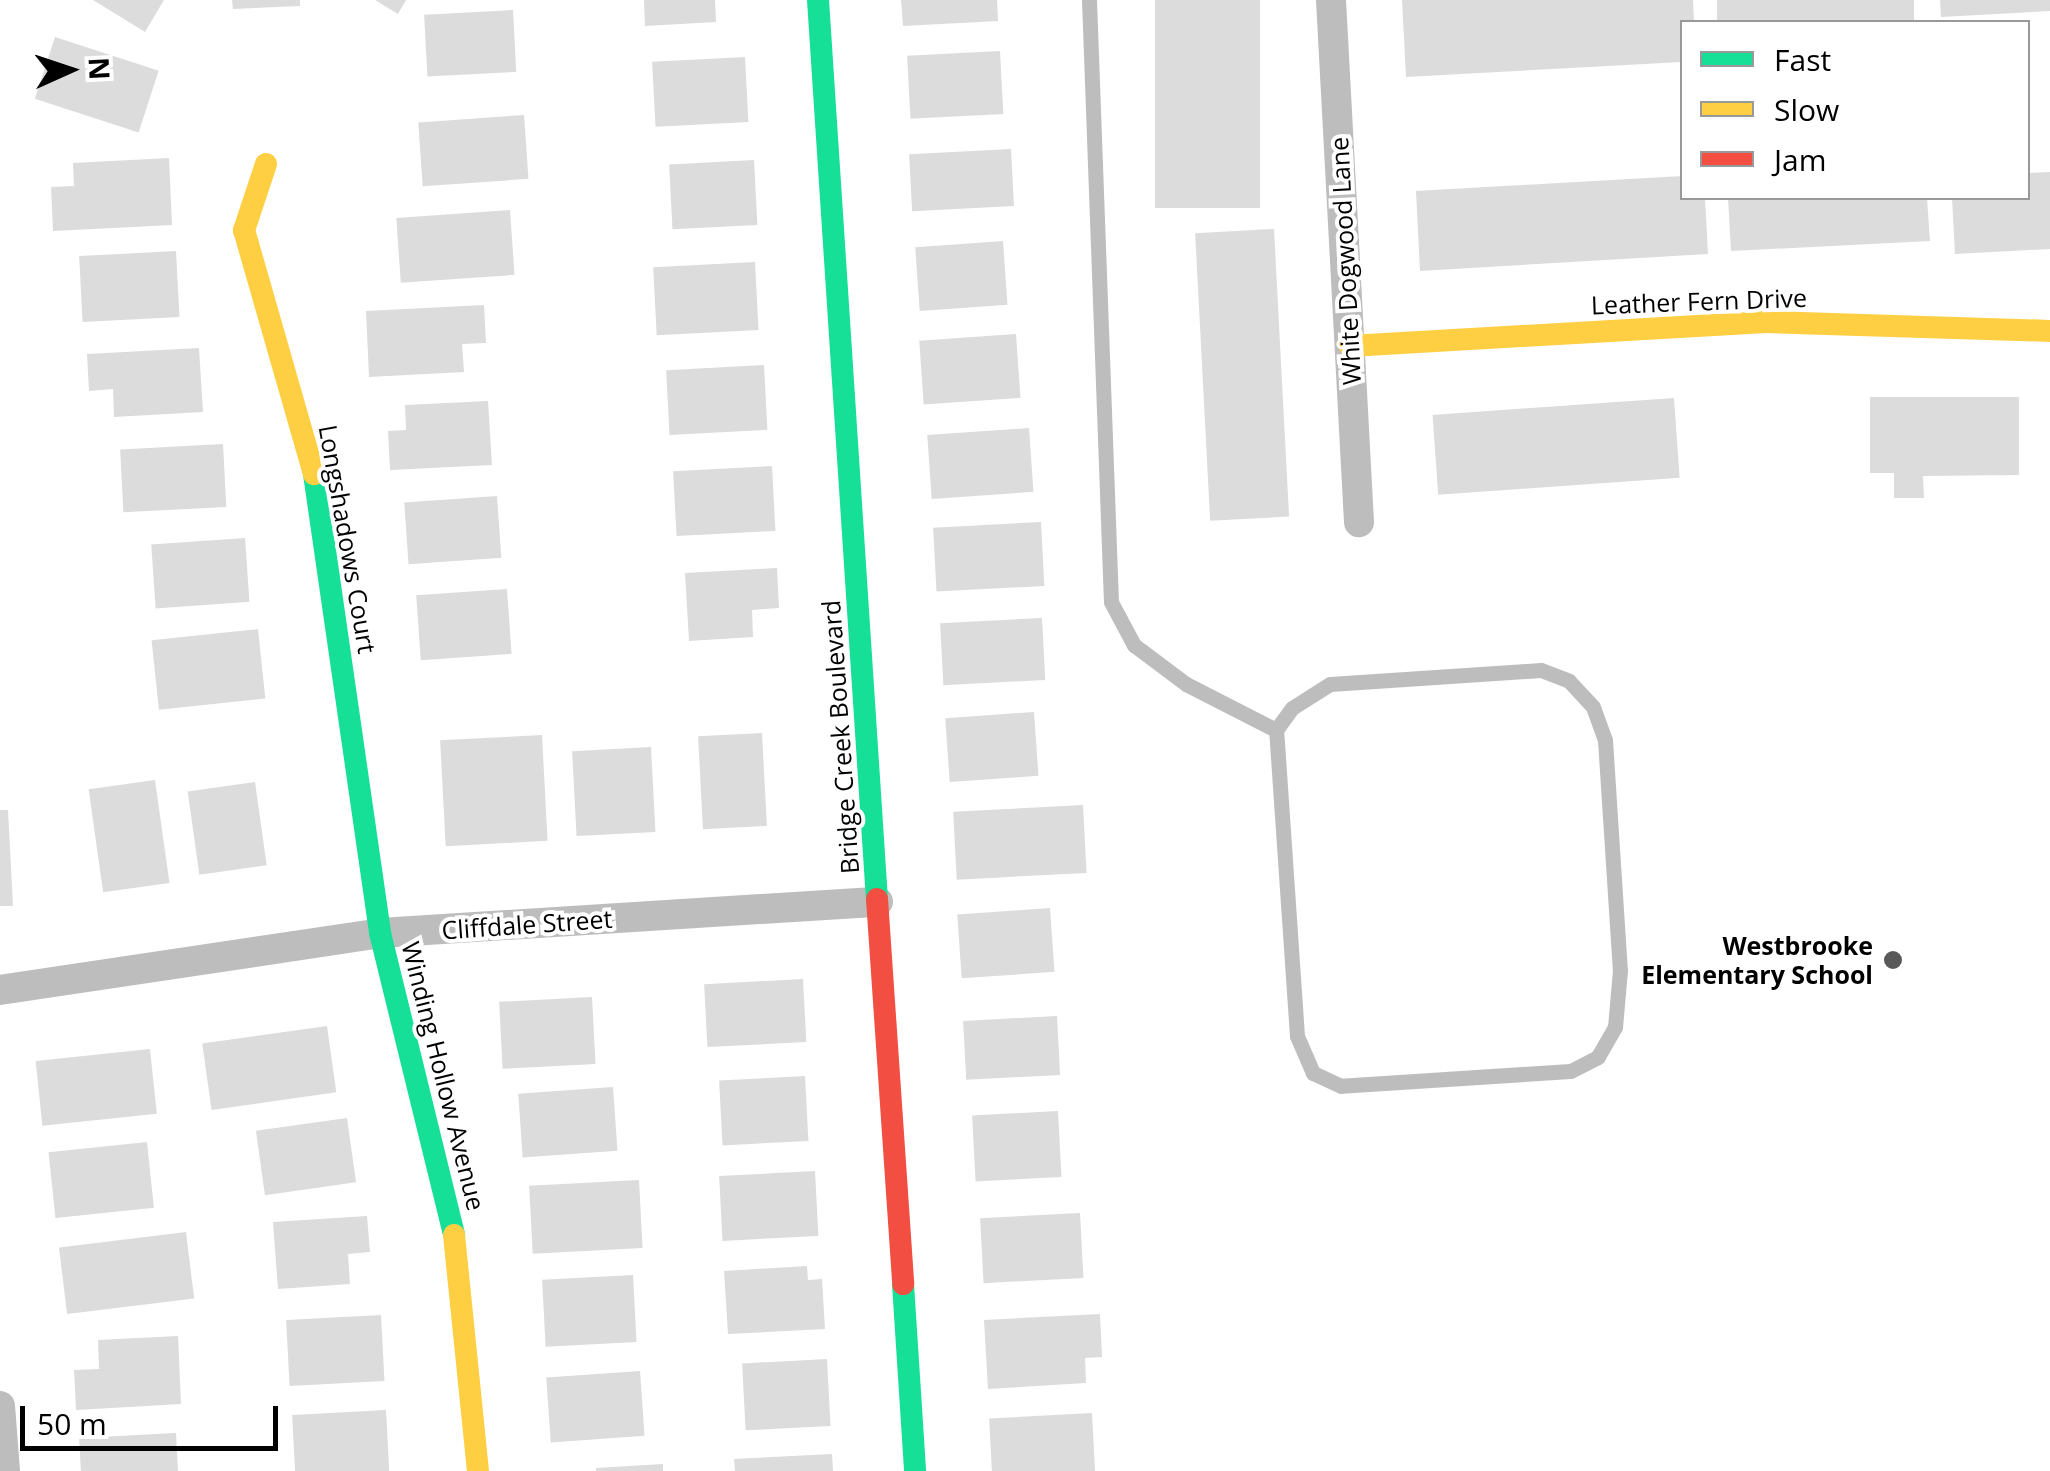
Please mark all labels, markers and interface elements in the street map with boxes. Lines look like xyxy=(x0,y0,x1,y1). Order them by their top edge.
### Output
north arrow xyxy=(20,20,120,120)
legend xyxy=(1680,20,2030,200)
text: Fast xyxy=(1774,39,1831,80)
text: N xyxy=(80,56,120,81)
text: Slow xyxy=(1774,89,1839,130)
street label: White Dogwood Lane xyxy=(1324,136,1366,386)
text: Jam xyxy=(1774,139,1827,180)
street label: Leather Fern Drive xyxy=(1590,282,1808,320)
street label: Longshadows Court xyxy=(313,422,383,656)
street label: Bridge Creek Boulevard xyxy=(815,599,865,875)
street label: Cliffdale Street xyxy=(441,903,613,945)
place label: Westbrooke Elementary School xyxy=(1641,931,1873,990)
street label: Winding Hollow Avenue xyxy=(396,939,492,1213)
marker: Westbrooke Elementary School xyxy=(1882,949,1904,971)
scale bar xyxy=(25,1386,282,1448)
text: 50 m xyxy=(37,1403,107,1444)

